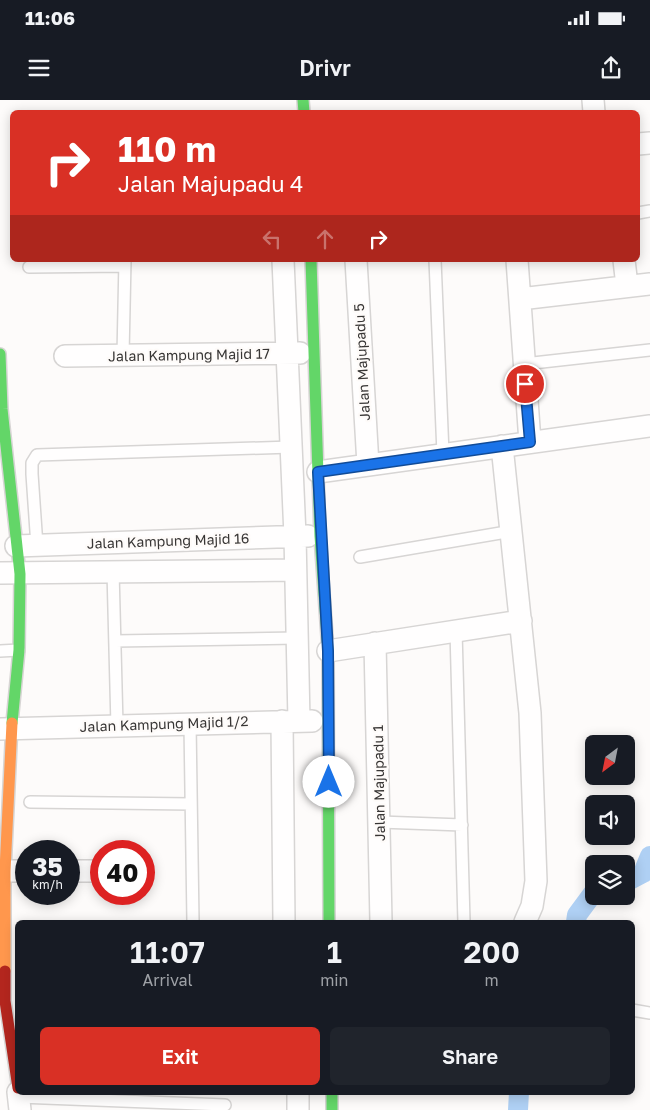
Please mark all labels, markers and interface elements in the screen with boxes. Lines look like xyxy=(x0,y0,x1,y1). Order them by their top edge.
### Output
text: 11:06 xyxy=(25,6,75,29)
icon: menu xyxy=(25,54,53,82)
text: Drivr xyxy=(299,54,351,81)
icon: share xyxy=(597,54,625,82)
text: 110 m xyxy=(118,128,216,170)
icon: right xyxy=(35,130,100,195)
text: Jalan Majupadu 4 xyxy=(118,170,303,197)
icon: left xyxy=(258,225,286,253)
icon: ahead xyxy=(311,225,339,253)
icon: right xyxy=(364,225,392,253)
street label: Jalan Majupadu 5 xyxy=(350,303,373,421)
street label: Jalan Kampung Majid 17 xyxy=(108,345,270,364)
pin xyxy=(504,363,546,405)
icon: arrive xyxy=(511,370,539,398)
street label: Jalan Kampung Majid 16 xyxy=(86,529,250,552)
street label: Jalan Kampung Majid 1/2 xyxy=(79,712,249,735)
street label: Jalan Majupadu 1 xyxy=(369,725,388,841)
north arrow xyxy=(585,735,635,785)
map controls xyxy=(585,735,635,905)
position arrow xyxy=(302,755,354,807)
button: sound xyxy=(585,795,635,845)
speed limit sign: 40 xyxy=(90,840,155,905)
text: 35 xyxy=(32,851,63,882)
button: layers xyxy=(585,855,635,905)
text: km/h xyxy=(32,877,63,892)
text: 11:07 xyxy=(130,934,205,970)
text: 1 xyxy=(327,934,342,970)
text: 200 xyxy=(464,934,520,970)
text: Arrival xyxy=(143,970,193,990)
text: min xyxy=(320,970,348,990)
text: m xyxy=(485,970,499,990)
button: Exit xyxy=(40,1027,320,1085)
button: Share xyxy=(330,1027,610,1085)

